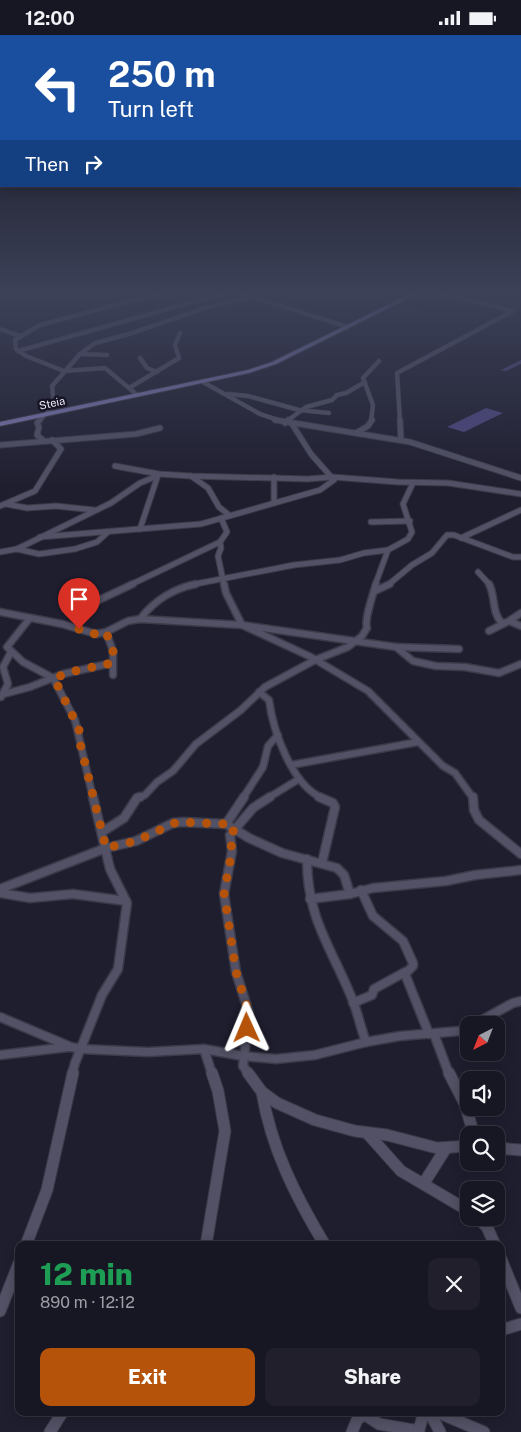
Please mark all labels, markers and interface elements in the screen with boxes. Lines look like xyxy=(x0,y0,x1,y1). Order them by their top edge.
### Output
text: 12:00 xyxy=(25,7,75,29)
text: 250 m xyxy=(108,54,216,95)
icon: left xyxy=(25,55,90,120)
text: Turn left xyxy=(108,96,194,122)
icon: right xyxy=(79,150,107,178)
text: Then xyxy=(25,153,69,175)
street label: Steia xyxy=(38,394,66,412)
pin xyxy=(58,578,100,629)
icon: arrive xyxy=(65,585,93,613)
position arrow xyxy=(220,1001,272,1053)
north arrow xyxy=(460,1016,505,1061)
map controls xyxy=(460,1016,505,1226)
button: sound xyxy=(460,1071,505,1116)
button: search xyxy=(460,1126,505,1171)
button: layers xyxy=(460,1181,505,1226)
text: 12 min xyxy=(40,1256,133,1292)
button: close xyxy=(428,1258,480,1310)
text: 890 m · 12:12 xyxy=(40,1293,135,1312)
button: Exit xyxy=(40,1348,255,1406)
button: Share xyxy=(265,1348,480,1406)

